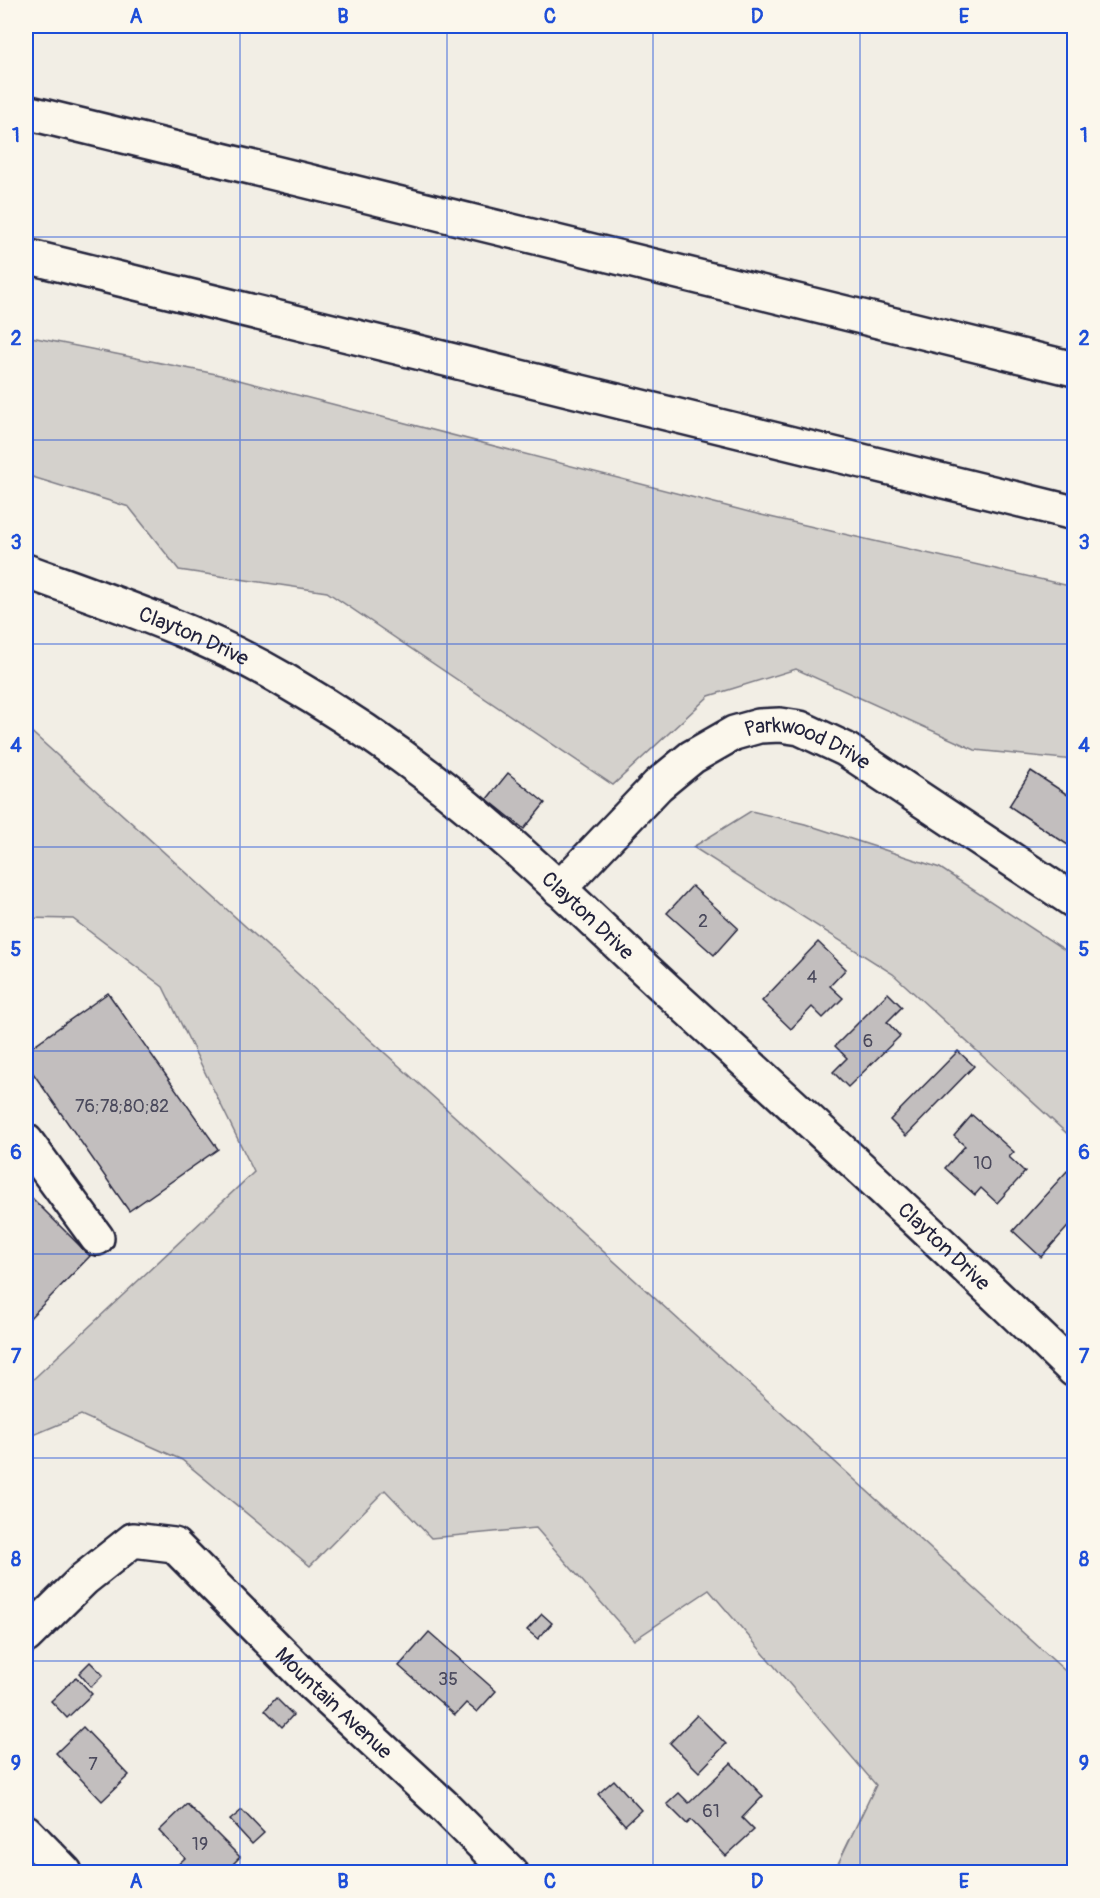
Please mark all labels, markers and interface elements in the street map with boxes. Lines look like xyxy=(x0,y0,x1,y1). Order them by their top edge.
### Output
text: A xyxy=(130,4,143,29)
text: B xyxy=(337,4,349,29)
text: C xyxy=(544,4,556,29)
text: D xyxy=(751,4,764,29)
text: E xyxy=(959,4,970,29)
text: 1 xyxy=(12,123,20,148)
text: 1 xyxy=(1080,123,1088,148)
text: 2 xyxy=(10,326,22,351)
text: 2 xyxy=(1078,326,1090,351)
text: 3 xyxy=(10,530,22,555)
text: 3 xyxy=(1078,530,1090,555)
street label: Clayton Drive xyxy=(135,601,254,673)
street label: Parkwood Drive xyxy=(741,712,876,776)
text: 4 xyxy=(10,733,22,758)
text: 4 xyxy=(1078,733,1090,758)
street label: Clayton Drive xyxy=(536,866,640,966)
house number: 2 xyxy=(698,910,708,933)
text: 5 xyxy=(11,937,22,962)
text: 5 xyxy=(1079,937,1090,962)
house number: 4 xyxy=(807,966,818,989)
house number: 6 xyxy=(863,1030,873,1053)
house number: 76;78;80;82 xyxy=(75,1095,169,1118)
text: 6 xyxy=(10,1140,22,1165)
text: 6 xyxy=(1078,1140,1090,1165)
house number: 10 xyxy=(973,1152,993,1175)
street label: Clayton Drive xyxy=(892,1197,996,1297)
text: 7 xyxy=(11,1344,22,1369)
text: 7 xyxy=(1079,1344,1090,1369)
text: 8 xyxy=(11,1547,21,1572)
text: 8 xyxy=(1079,1547,1089,1572)
street label: Mountain Avenue xyxy=(269,1642,398,1766)
house number: 35 xyxy=(438,1668,458,1691)
text: 9 xyxy=(11,1751,21,1776)
text: 9 xyxy=(1079,1751,1089,1776)
house number: 7 xyxy=(88,1753,98,1776)
house number: 61 xyxy=(702,1800,720,1823)
house number: 19 xyxy=(192,1833,208,1856)
text: A xyxy=(130,1869,143,1894)
text: B xyxy=(337,1869,349,1894)
text: C xyxy=(544,1869,556,1894)
text: D xyxy=(751,1869,764,1894)
text: E xyxy=(959,1869,970,1894)

